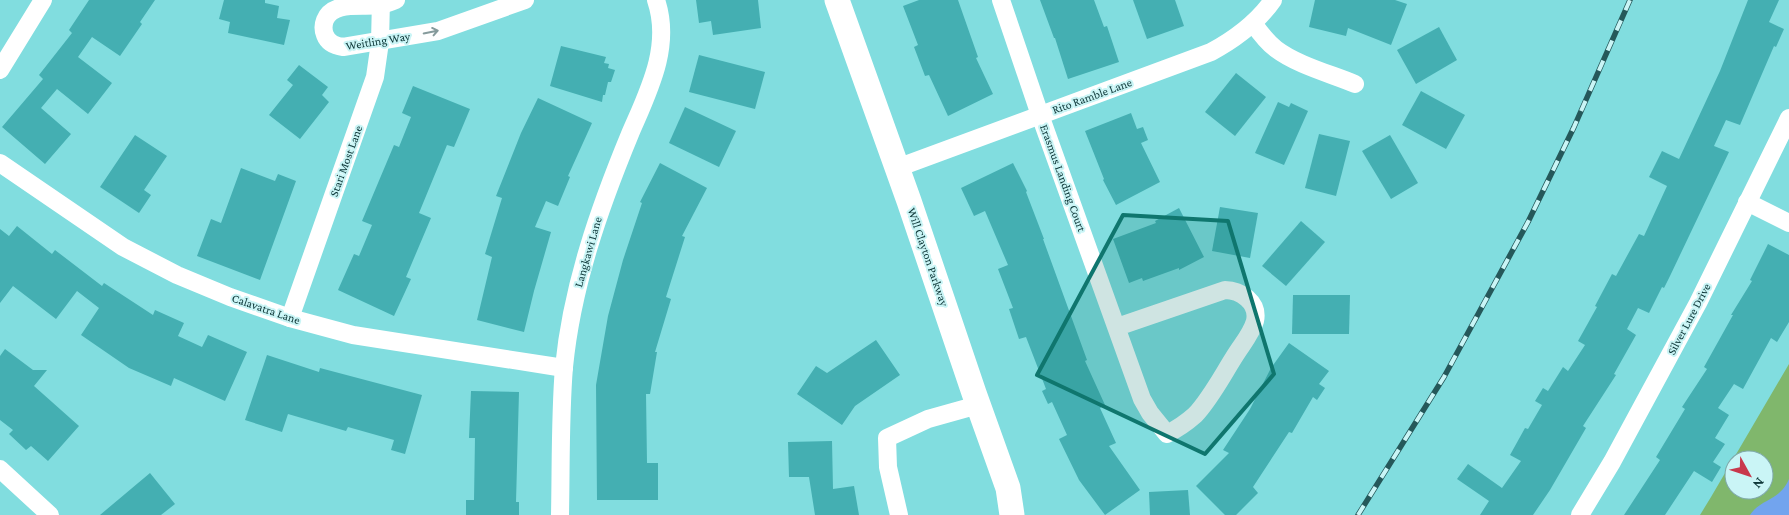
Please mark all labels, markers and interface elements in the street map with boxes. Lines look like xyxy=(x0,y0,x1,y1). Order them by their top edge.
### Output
one-way arrow xyxy=(422,27,438,36)
street label: Weitling Way xyxy=(345,29,412,53)
street label: Rito Ramble Lane xyxy=(1050,75,1134,117)
street label: Erasmus Landing Court xyxy=(1037,122,1089,235)
street label: Stari Most Lane xyxy=(327,123,365,199)
street label: Will Clayton Parkway xyxy=(905,206,952,309)
street label: Langkawi Lane xyxy=(571,215,605,289)
street label: Silver Lure Drive xyxy=(1664,281,1714,357)
street label: Calavatra Lane xyxy=(230,291,302,327)
north arrow xyxy=(1724,450,1774,500)
text: N xyxy=(1749,475,1768,493)

